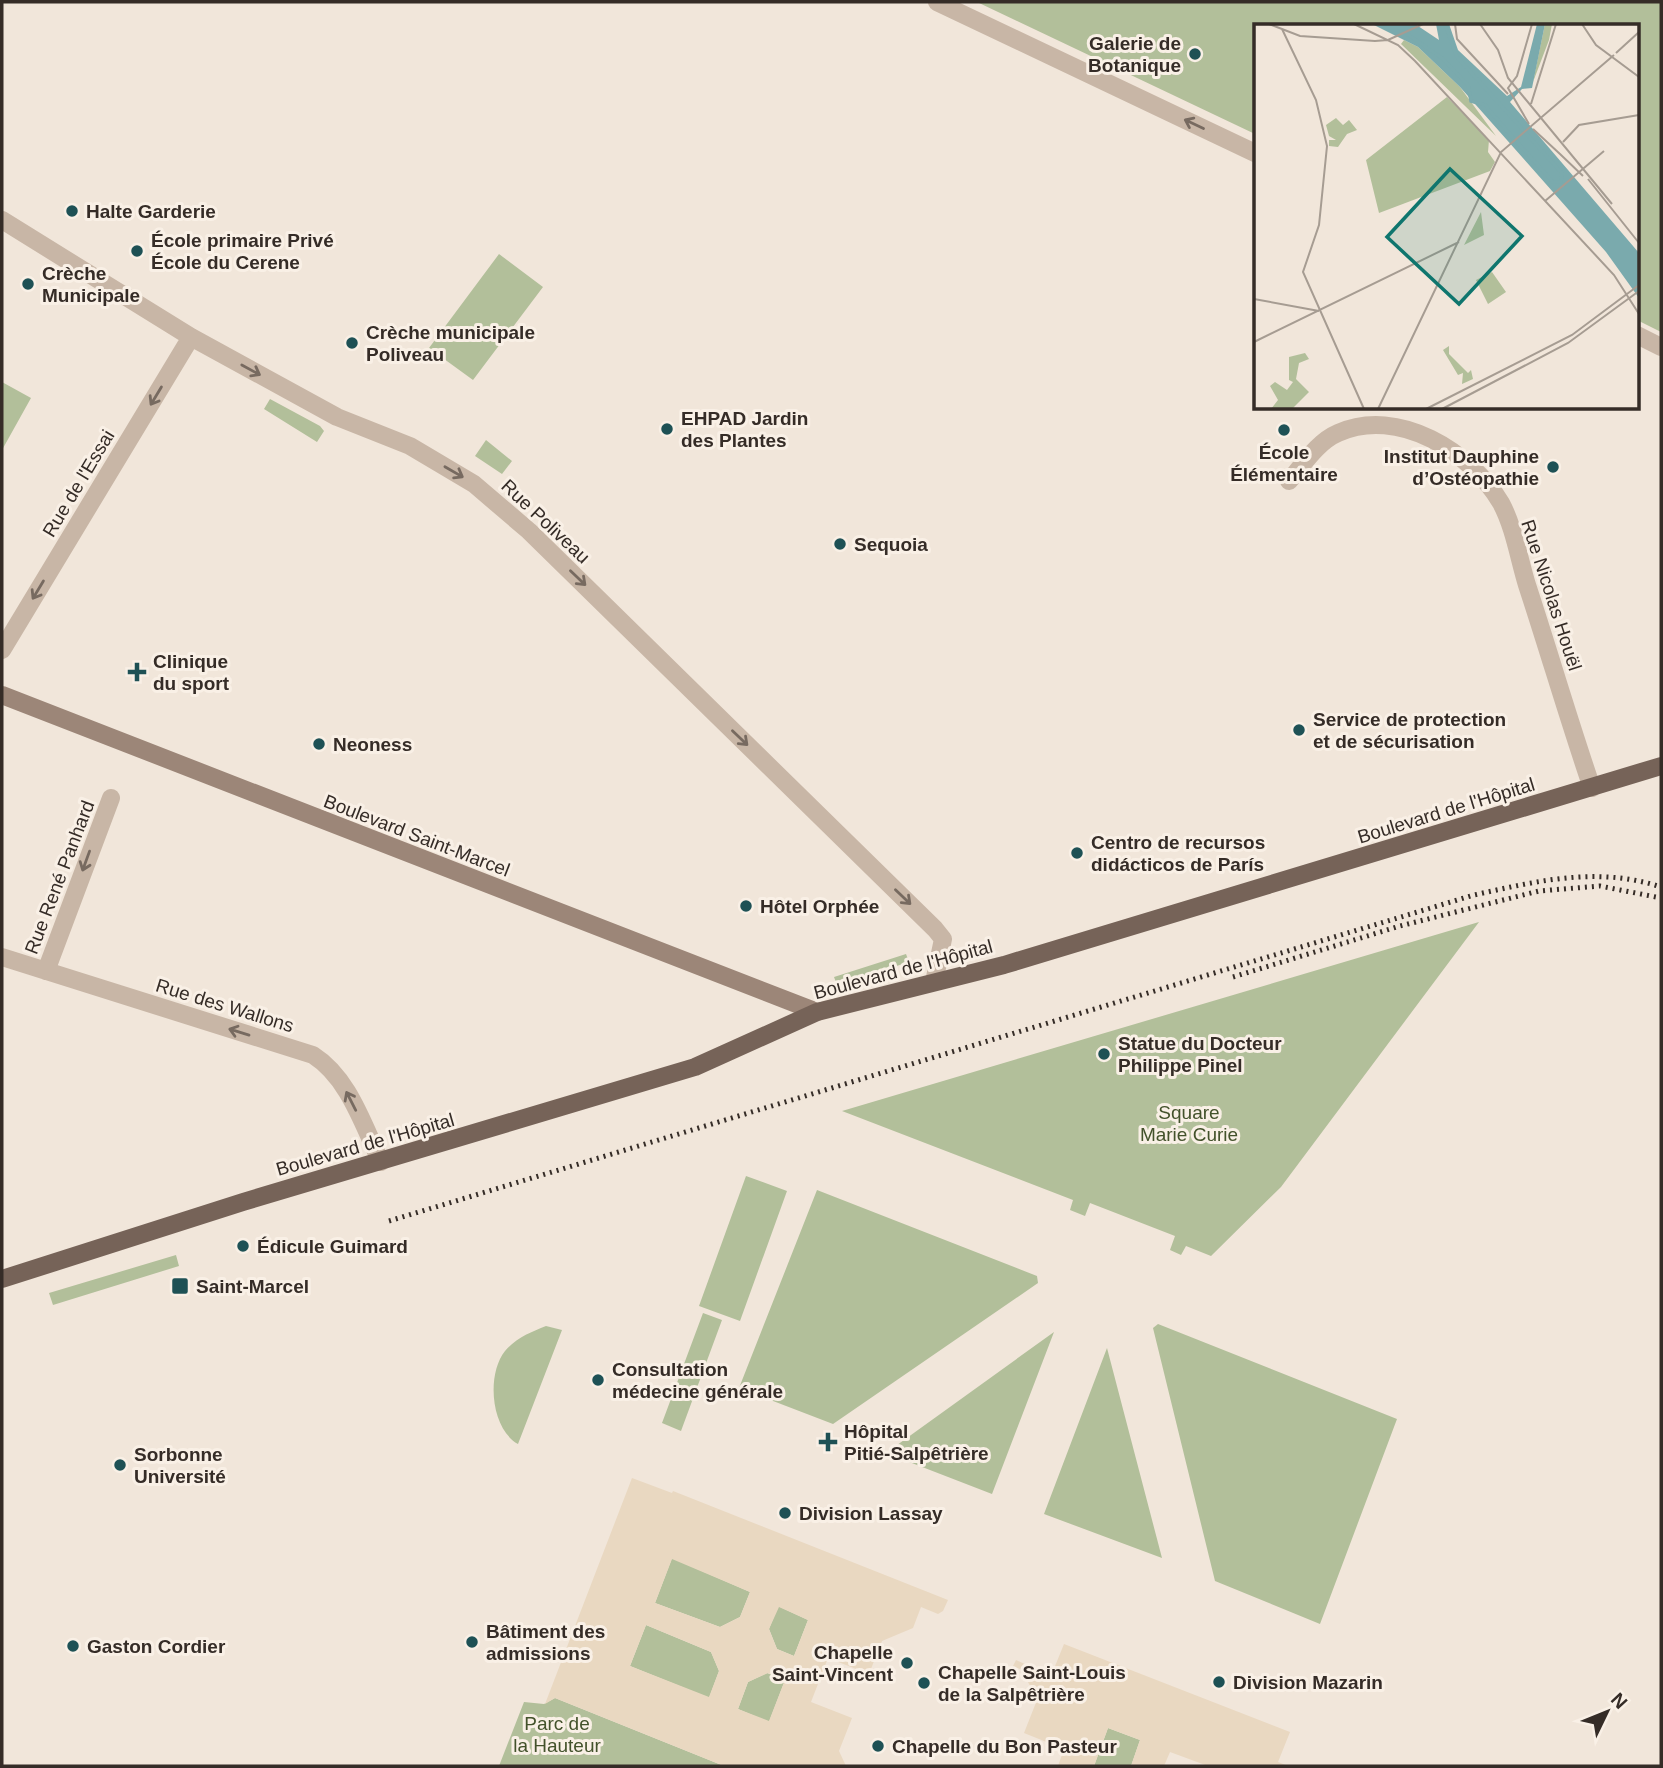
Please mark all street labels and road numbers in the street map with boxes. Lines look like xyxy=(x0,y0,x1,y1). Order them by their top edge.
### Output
street label: Rue de l'Essai xyxy=(38,426,119,540)
street label: Rue Poliveau xyxy=(497,475,594,568)
street label: Rue Nicolas Houël xyxy=(1517,517,1586,673)
street label: Boulevard de l'Hôpital xyxy=(1355,774,1537,847)
street label: Boulevard Saint-Marcel xyxy=(321,790,513,881)
street label: Rue René Panhard xyxy=(21,797,98,957)
street label: Boulevard de l'Hôpital xyxy=(811,935,995,1003)
street label: Rue des Wallons xyxy=(153,975,296,1036)
street label: Boulevard de l'Hôpital xyxy=(274,1109,457,1180)

